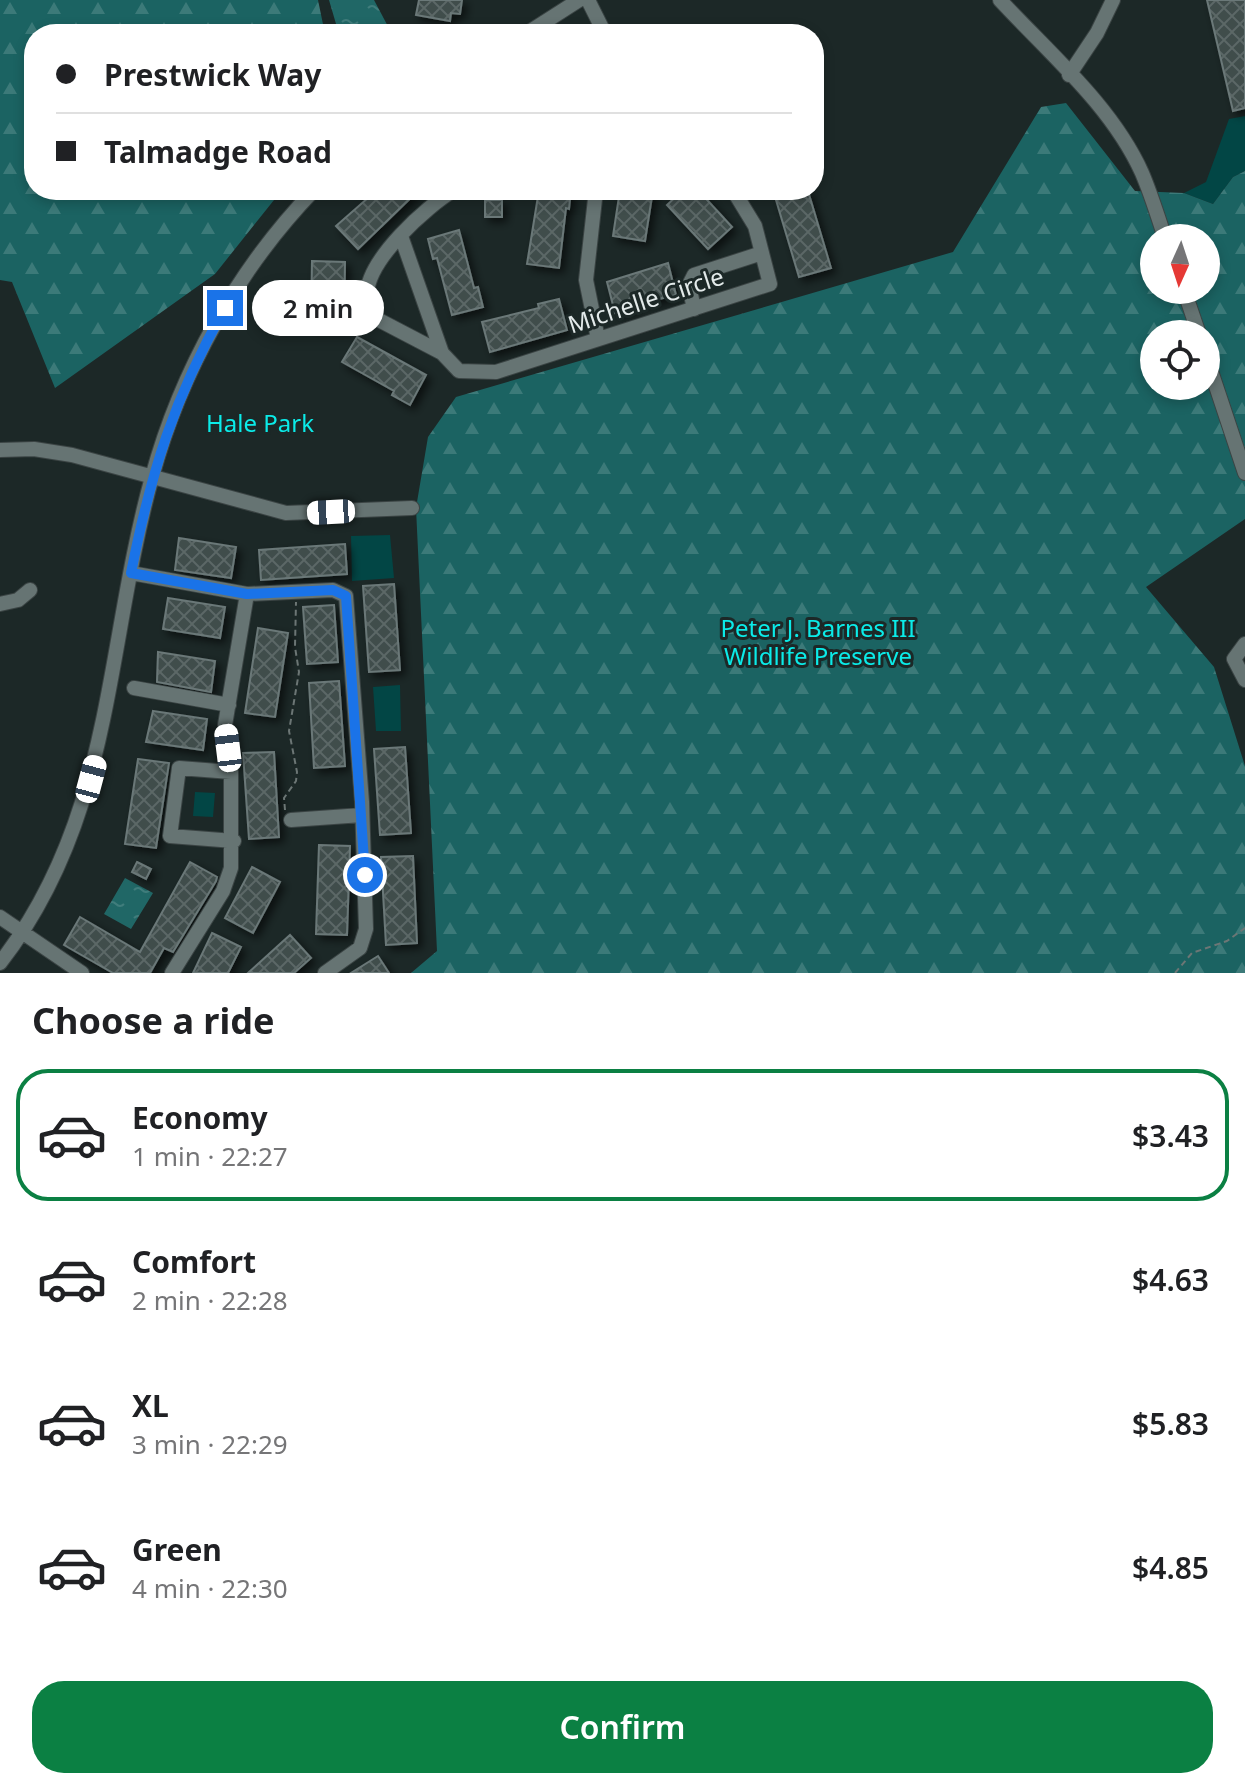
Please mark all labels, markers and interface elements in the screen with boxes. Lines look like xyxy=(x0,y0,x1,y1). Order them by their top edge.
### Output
text: Prestwick Way xyxy=(104,54,321,95)
text: Talmadge Road xyxy=(104,131,332,172)
north arrow xyxy=(1140,224,1220,304)
map controls xyxy=(1140,224,1220,400)
street label: Michelle Circle xyxy=(563,259,728,340)
callout: 2 min xyxy=(253,280,385,336)
route end xyxy=(207,290,243,326)
text: 2 min xyxy=(283,290,353,326)
button: locate xyxy=(1140,320,1220,400)
park label: Hale Park xyxy=(206,406,314,439)
car xyxy=(306,499,356,525)
park label: Peter J. Barnes III Wildlife Preserve xyxy=(720,611,916,672)
car xyxy=(213,723,243,773)
car xyxy=(73,753,109,805)
route start xyxy=(347,857,383,893)
text: Choose a ride xyxy=(32,996,274,1045)
text: Economy xyxy=(132,1097,268,1138)
icon: car xyxy=(36,1099,108,1171)
text: $3.43 xyxy=(1132,1115,1209,1156)
text: 1 min · 22:27 xyxy=(132,1138,288,1174)
text: Comfort xyxy=(132,1241,256,1282)
icon: car xyxy=(36,1243,108,1315)
text: $4.63 xyxy=(1132,1259,1209,1300)
text: 2 min · 22:28 xyxy=(132,1282,288,1318)
text: XL xyxy=(132,1385,169,1426)
icon: car xyxy=(36,1387,108,1459)
text: $5.83 xyxy=(1132,1403,1209,1444)
text: 3 min · 22:29 xyxy=(132,1426,288,1462)
text: Green xyxy=(132,1529,222,1570)
icon: car xyxy=(36,1531,108,1603)
text: $4.85 xyxy=(1132,1547,1209,1588)
text: 4 min · 22:30 xyxy=(132,1570,288,1606)
button: Confirm xyxy=(32,1681,1213,1773)

